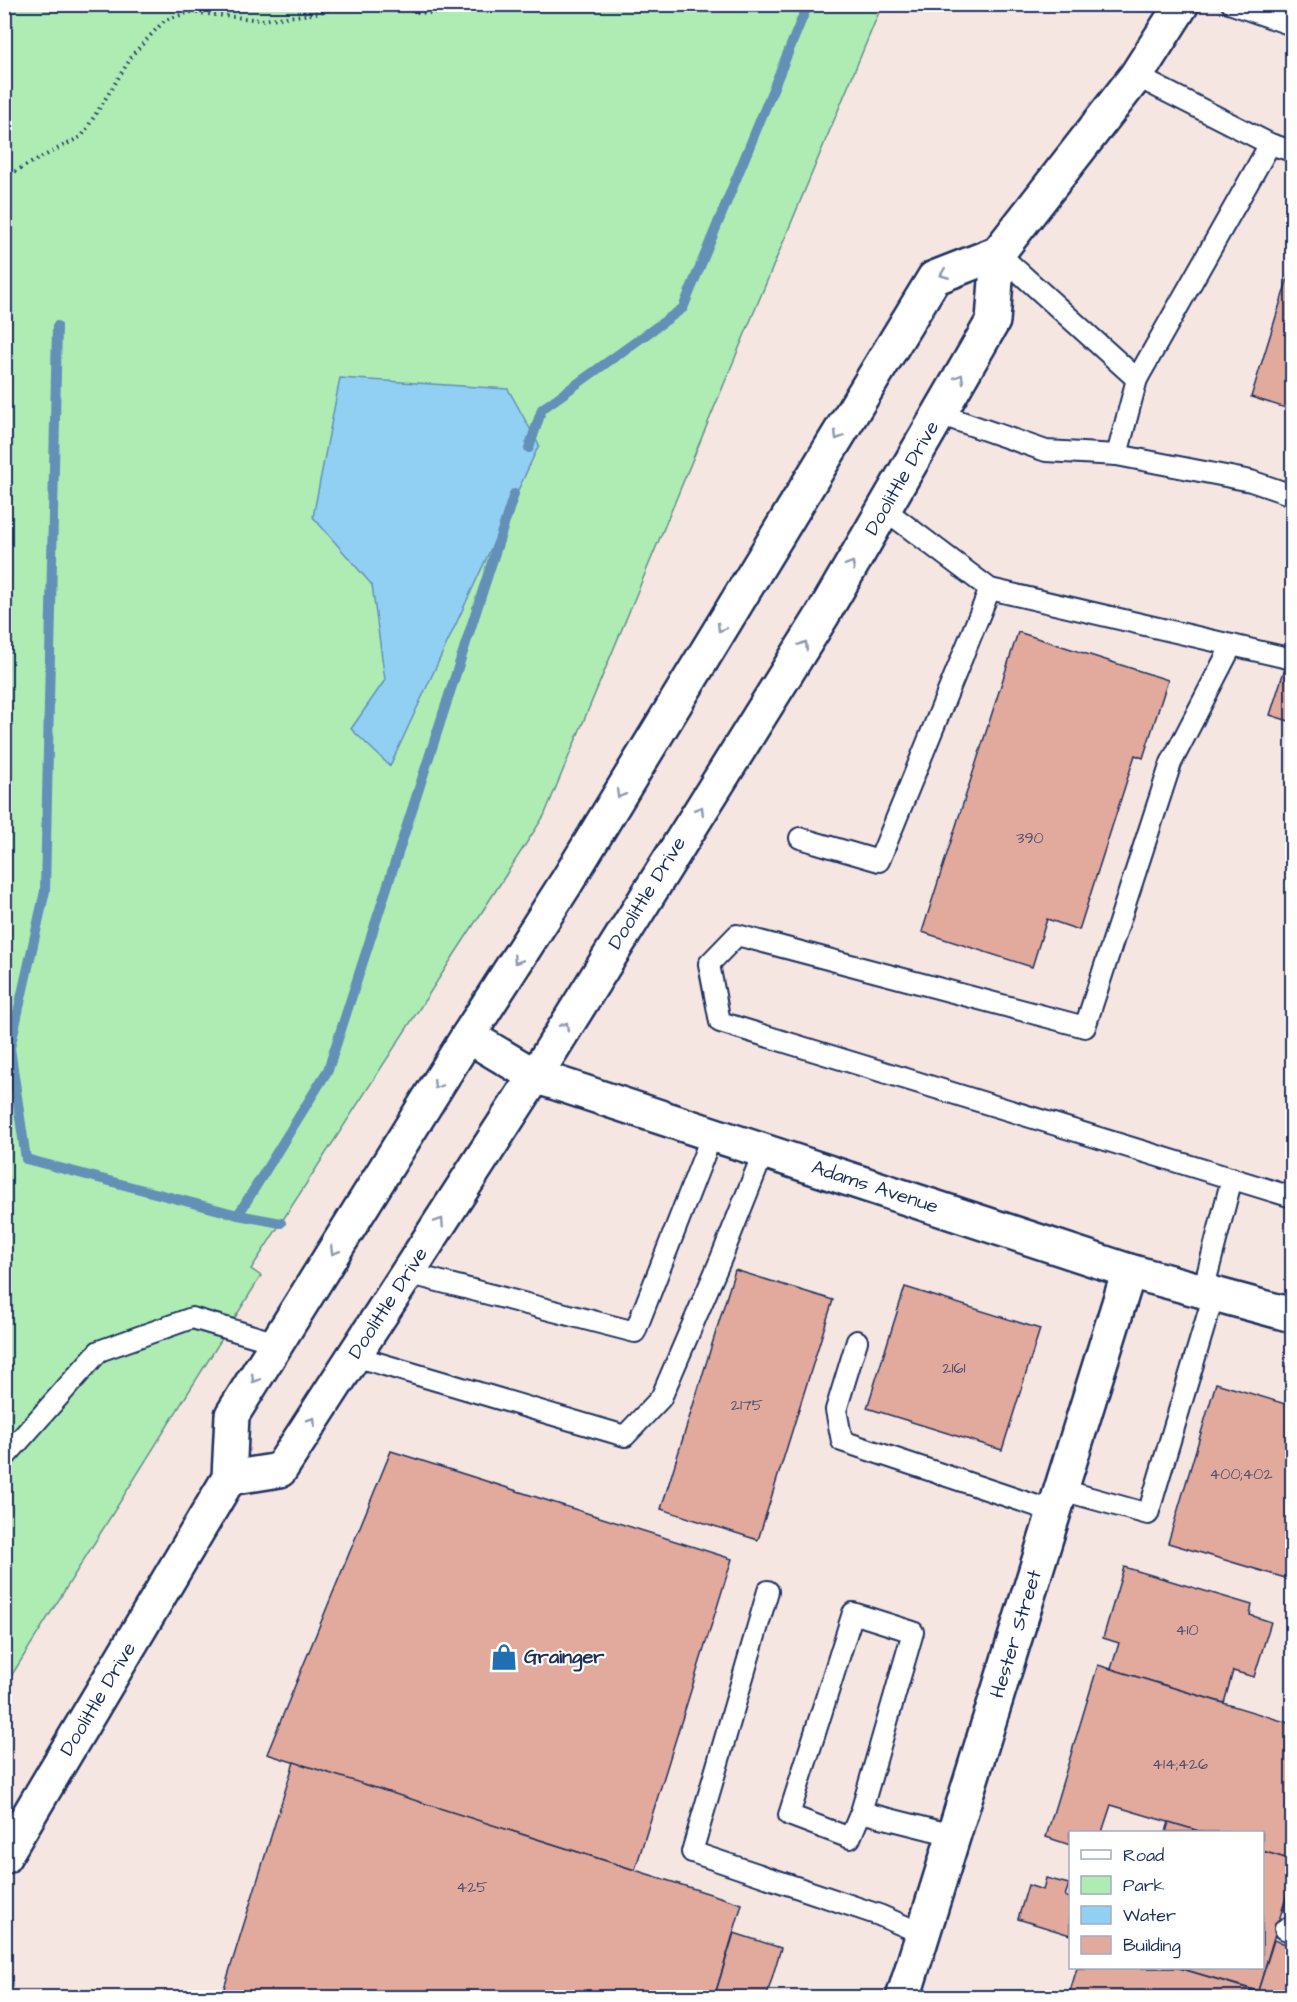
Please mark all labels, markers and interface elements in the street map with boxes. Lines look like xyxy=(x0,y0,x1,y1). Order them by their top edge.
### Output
one-way arrow xyxy=(939,267,950,279)
one-way arrow xyxy=(952,374,964,384)
street label: Doolittle Drive xyxy=(858,415,946,540)
one-way arrow xyxy=(833,430,845,440)
one-way arrow xyxy=(844,561,855,571)
one-way arrow xyxy=(716,622,728,632)
one-way arrow xyxy=(796,641,808,651)
one-way arrow xyxy=(615,788,627,798)
one-way arrow xyxy=(692,806,704,816)
house number: 390 xyxy=(1016,827,1044,849)
street label: Doolittle Drive xyxy=(601,831,693,955)
one-way arrow xyxy=(512,954,524,964)
one-way arrow xyxy=(558,1022,570,1032)
one-way arrow xyxy=(432,1079,444,1089)
street label: Adams Avenue xyxy=(808,1153,942,1221)
one-way arrow xyxy=(433,1218,445,1228)
street label: Doolittle Drive xyxy=(341,1242,435,1364)
one-way arrow xyxy=(330,1245,342,1255)
house number: 2161 xyxy=(942,1357,966,1379)
one-way arrow xyxy=(250,1373,262,1383)
house number: 2175 xyxy=(731,1394,764,1416)
one-way arrow xyxy=(304,1417,316,1427)
house number: 400;402 xyxy=(1209,1463,1273,1485)
street label: Hester Street xyxy=(983,1566,1049,1702)
house number: 410 xyxy=(1175,1619,1199,1641)
street label: Doolittle Drive xyxy=(53,1637,143,1761)
shop icon: Grainger xyxy=(489,1642,519,1672)
place label: Grainger xyxy=(524,1643,605,1672)
house number: 414;426 xyxy=(1152,1753,1208,1775)
legend xyxy=(1069,1831,1264,1969)
text: Road xyxy=(1123,1843,1164,1868)
text: Park xyxy=(1123,1873,1165,1898)
house number: 425 xyxy=(456,1876,488,1898)
text: Water xyxy=(1123,1903,1176,1928)
text: Building xyxy=(1123,1933,1181,1959)

